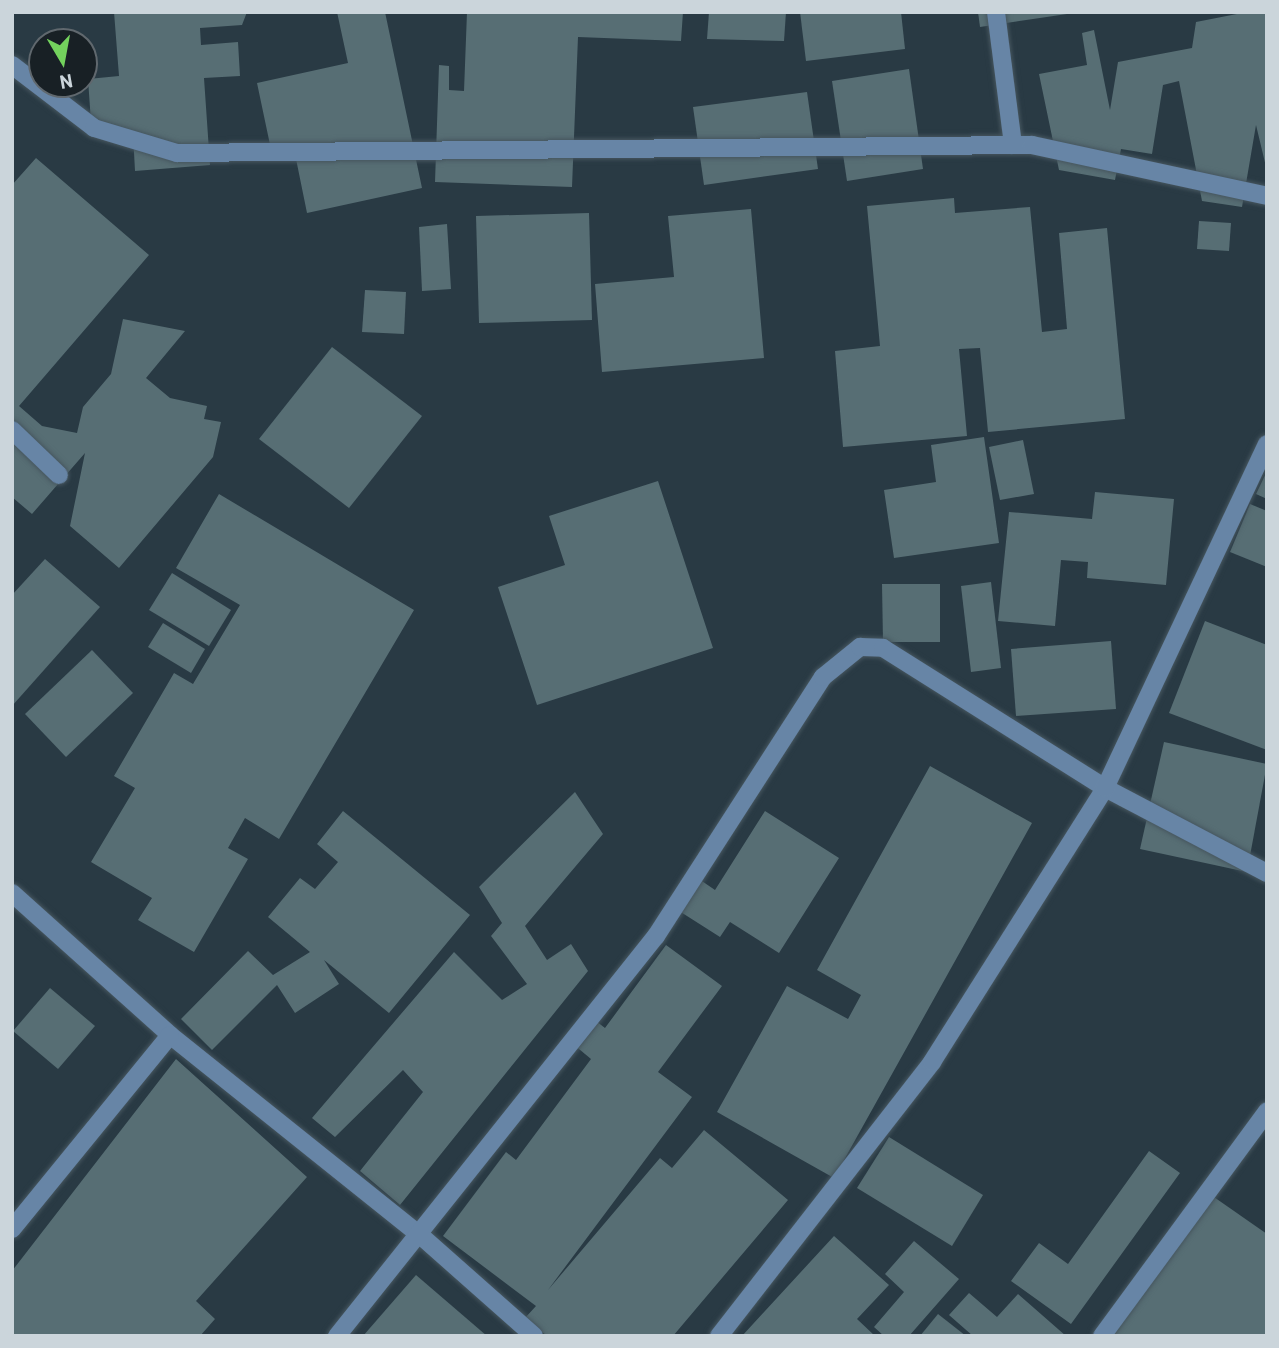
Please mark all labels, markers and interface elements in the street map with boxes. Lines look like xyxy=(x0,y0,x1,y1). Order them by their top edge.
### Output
north arrow xyxy=(28,28,98,98)
text: N xyxy=(58,70,75,95)

